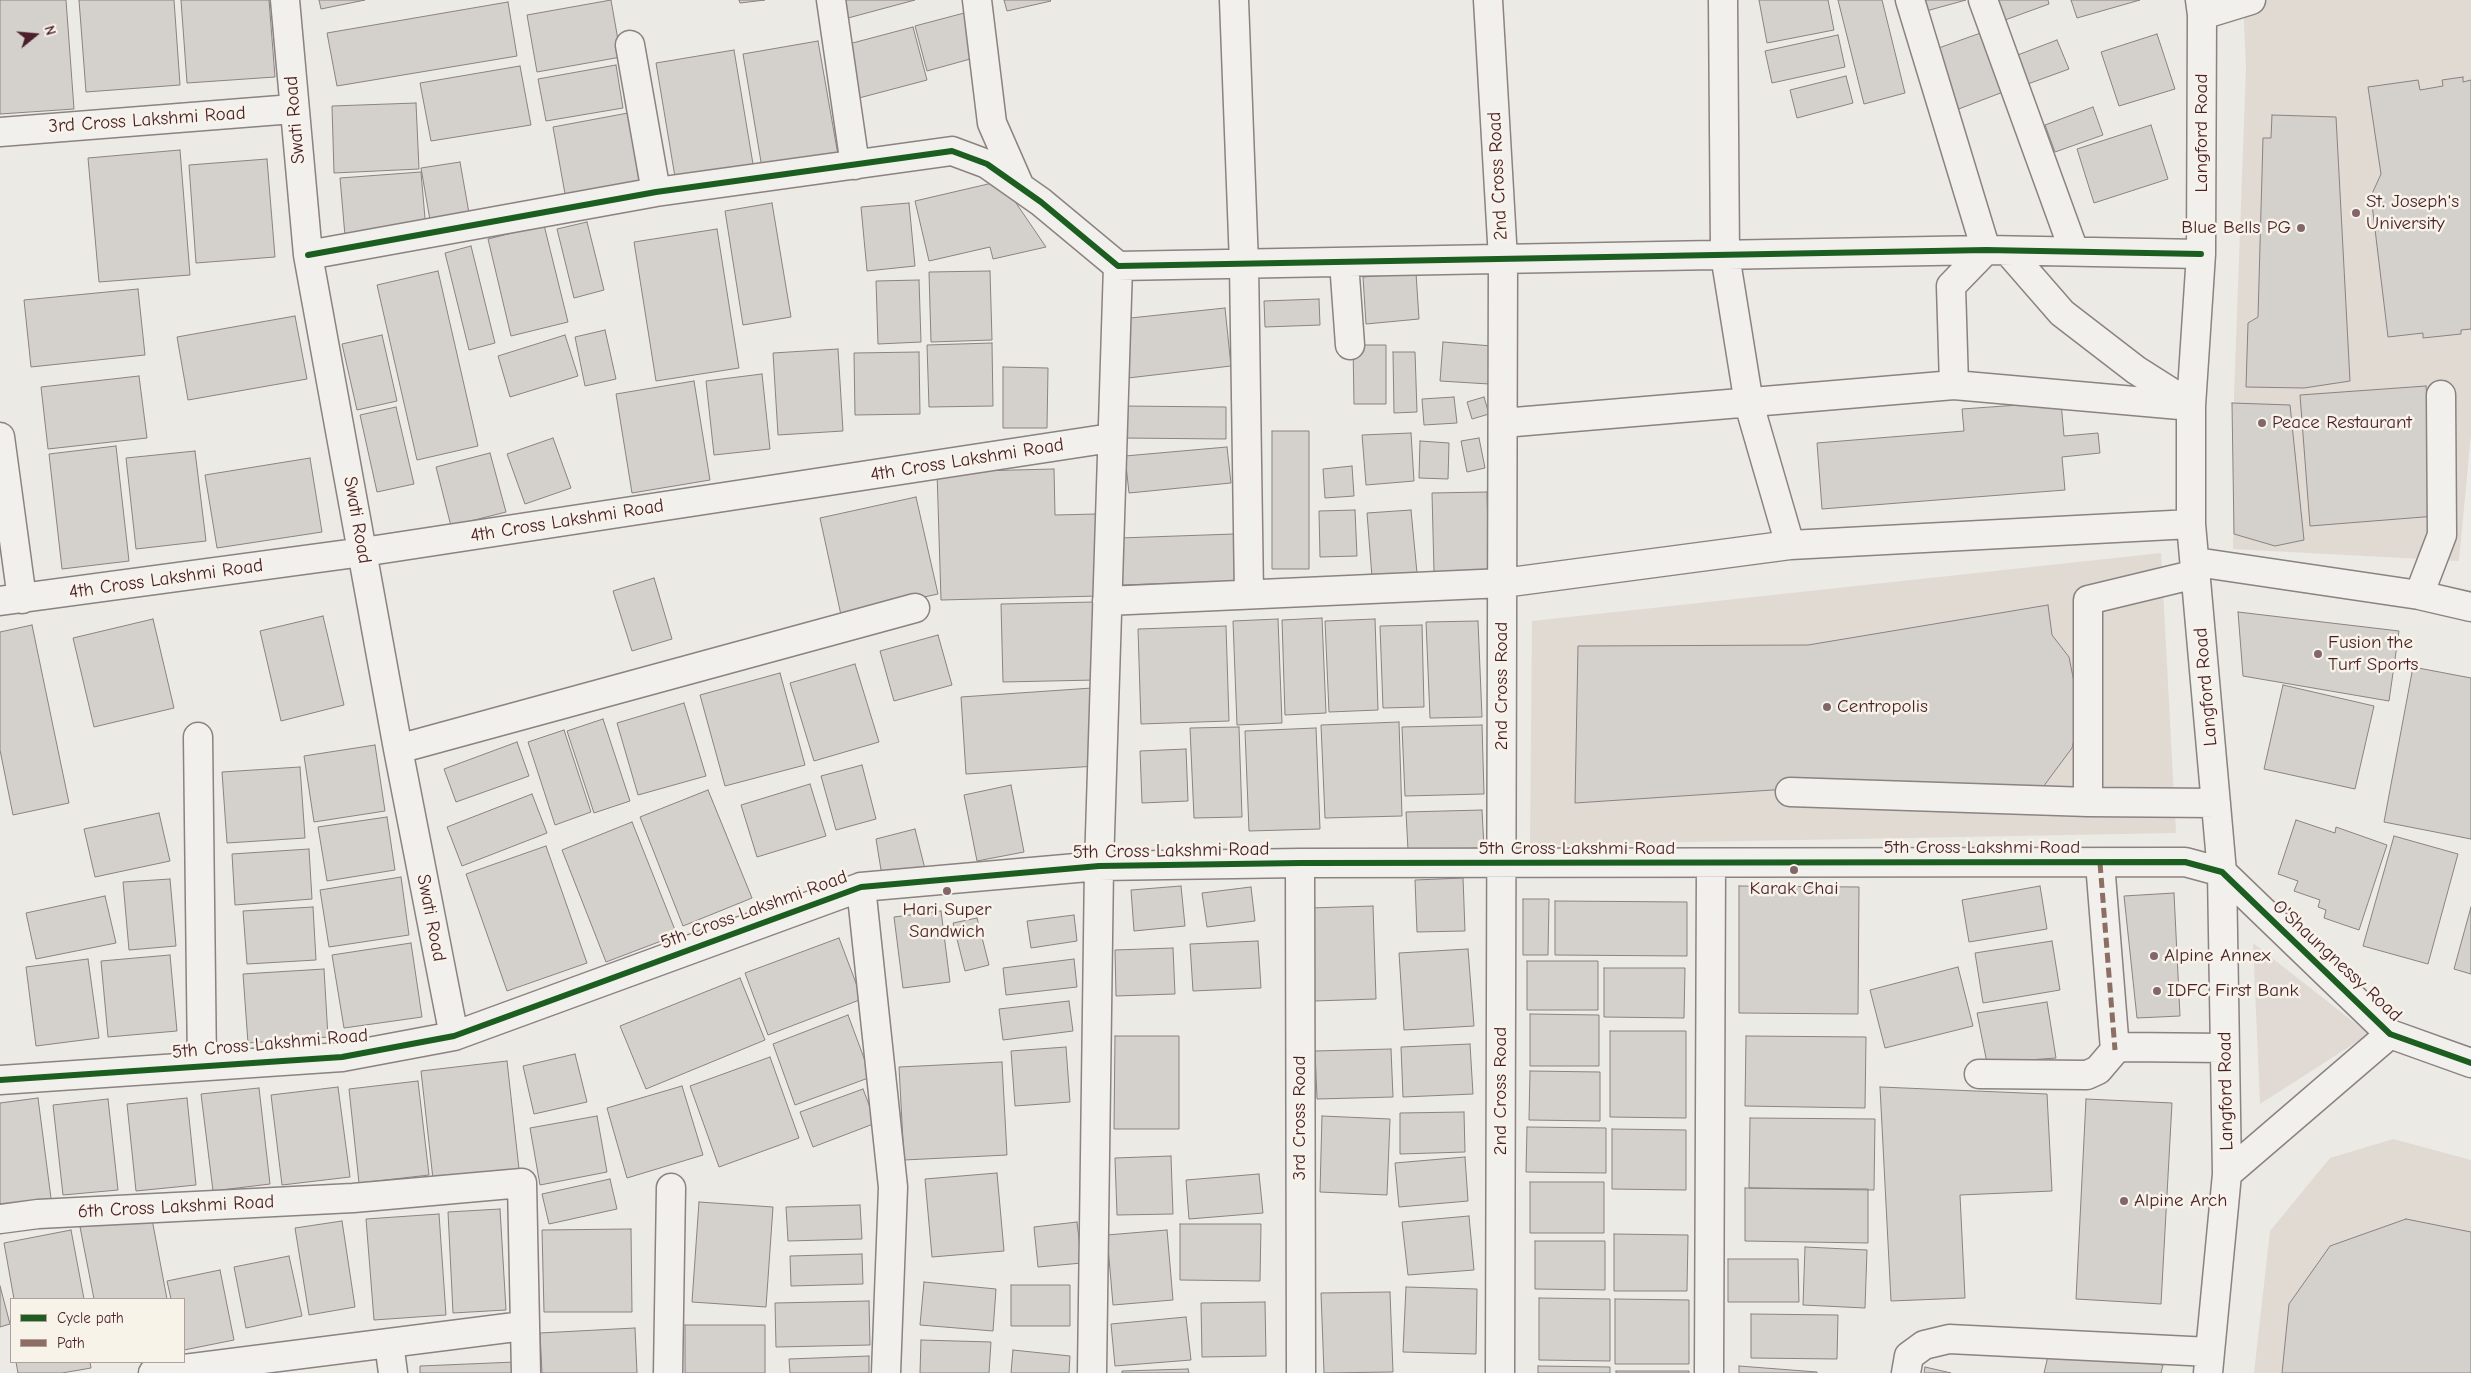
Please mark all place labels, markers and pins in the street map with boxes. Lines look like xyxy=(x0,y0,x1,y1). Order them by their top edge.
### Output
place label: St. Joseph's University xyxy=(2366,191,2459,235)
marker: St. Joseph's University xyxy=(2350,207,2362,219)
place label: Blue Bells PG xyxy=(2181,217,2291,239)
marker: Blue Bells PG xyxy=(2295,222,2307,234)
place label: Peace Restaurant xyxy=(2272,412,2412,434)
marker: Peace Restaurant xyxy=(2256,417,2268,429)
place label: Fusion the Turf Sports xyxy=(2328,632,2418,676)
marker: Fusion the Turf Sports xyxy=(2312,648,2324,660)
place label: Centropolis xyxy=(1837,696,1928,718)
marker: Centropolis xyxy=(1821,701,1833,713)
marker: Karak Chai xyxy=(1788,864,1800,876)
place label: Karak Chai xyxy=(1750,878,1838,900)
marker: Hari Super Sandwich xyxy=(941,885,953,897)
place label: Hari Super Sandwich xyxy=(902,899,992,943)
place label: Alpine Annex xyxy=(2164,945,2271,967)
marker: Alpine Annex xyxy=(2148,950,2160,962)
place label: IDFC First Bank xyxy=(2167,980,2299,1002)
marker: IDFC First Bank xyxy=(2151,985,2163,997)
place label: Alpine Arch xyxy=(2134,1190,2227,1212)
marker: Alpine Arch xyxy=(2118,1195,2130,1207)

